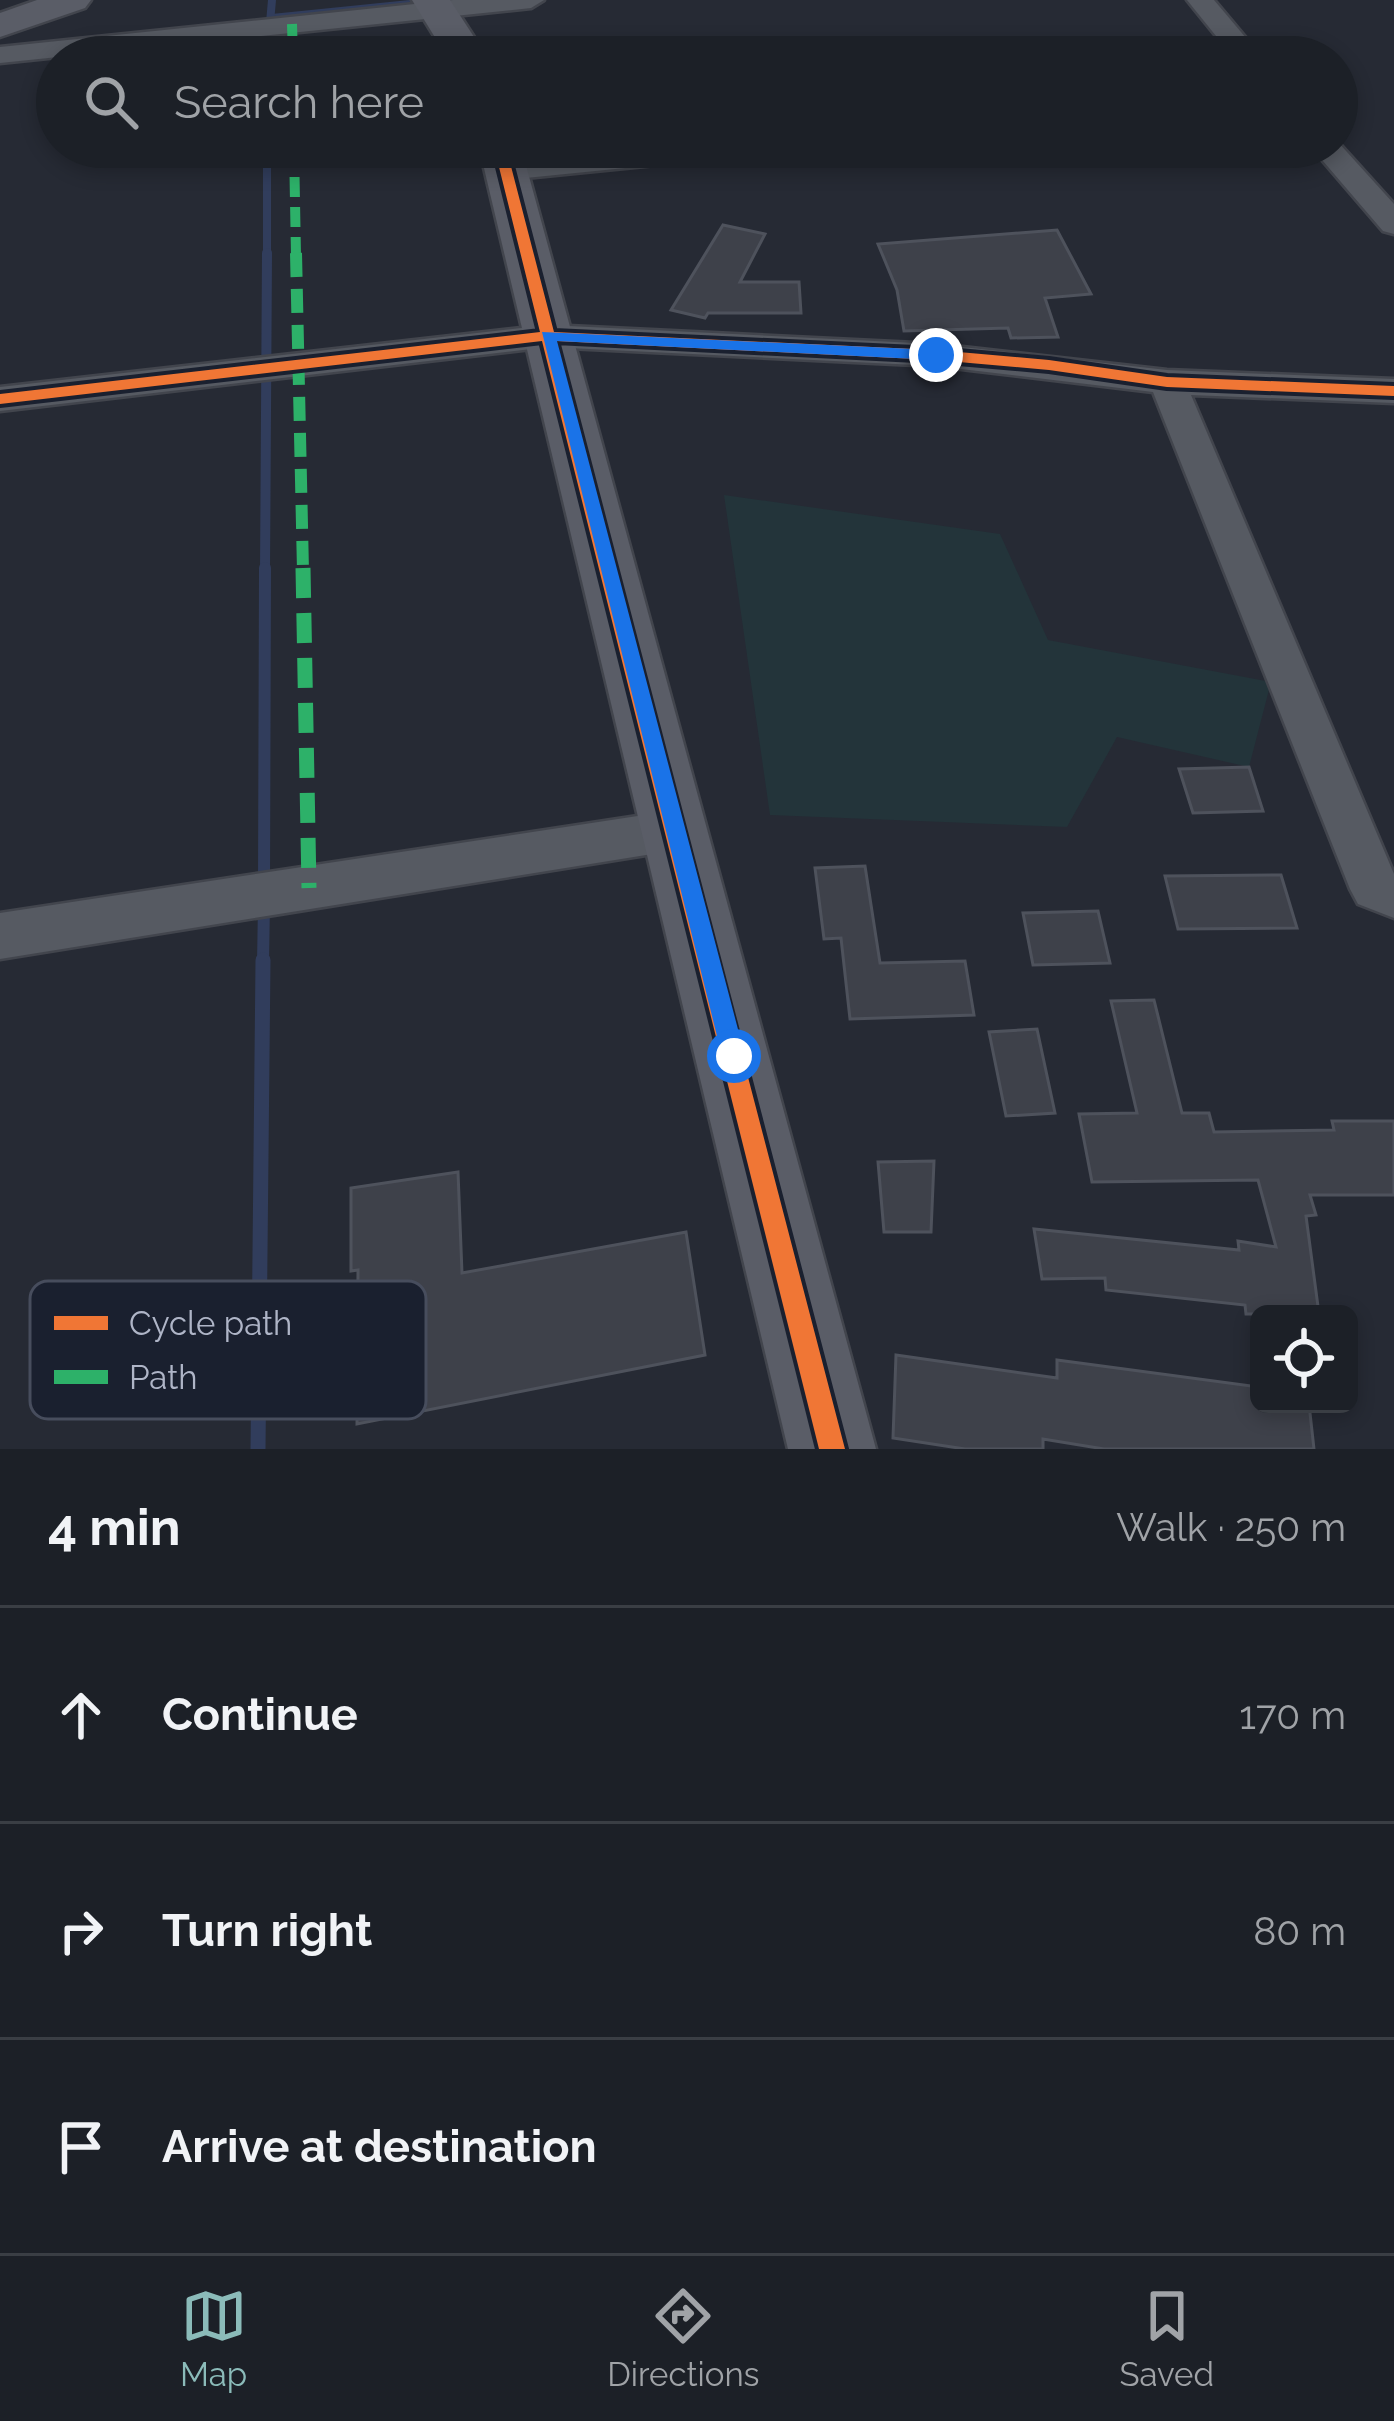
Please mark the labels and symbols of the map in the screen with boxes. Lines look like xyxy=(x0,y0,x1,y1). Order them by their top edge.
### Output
route end xyxy=(909,328,963,382)
route start xyxy=(707,1029,761,1083)
legend xyxy=(30,1281,426,1419)
text: Cycle path xyxy=(129,1304,292,1343)
text: Path xyxy=(129,1358,198,1397)

